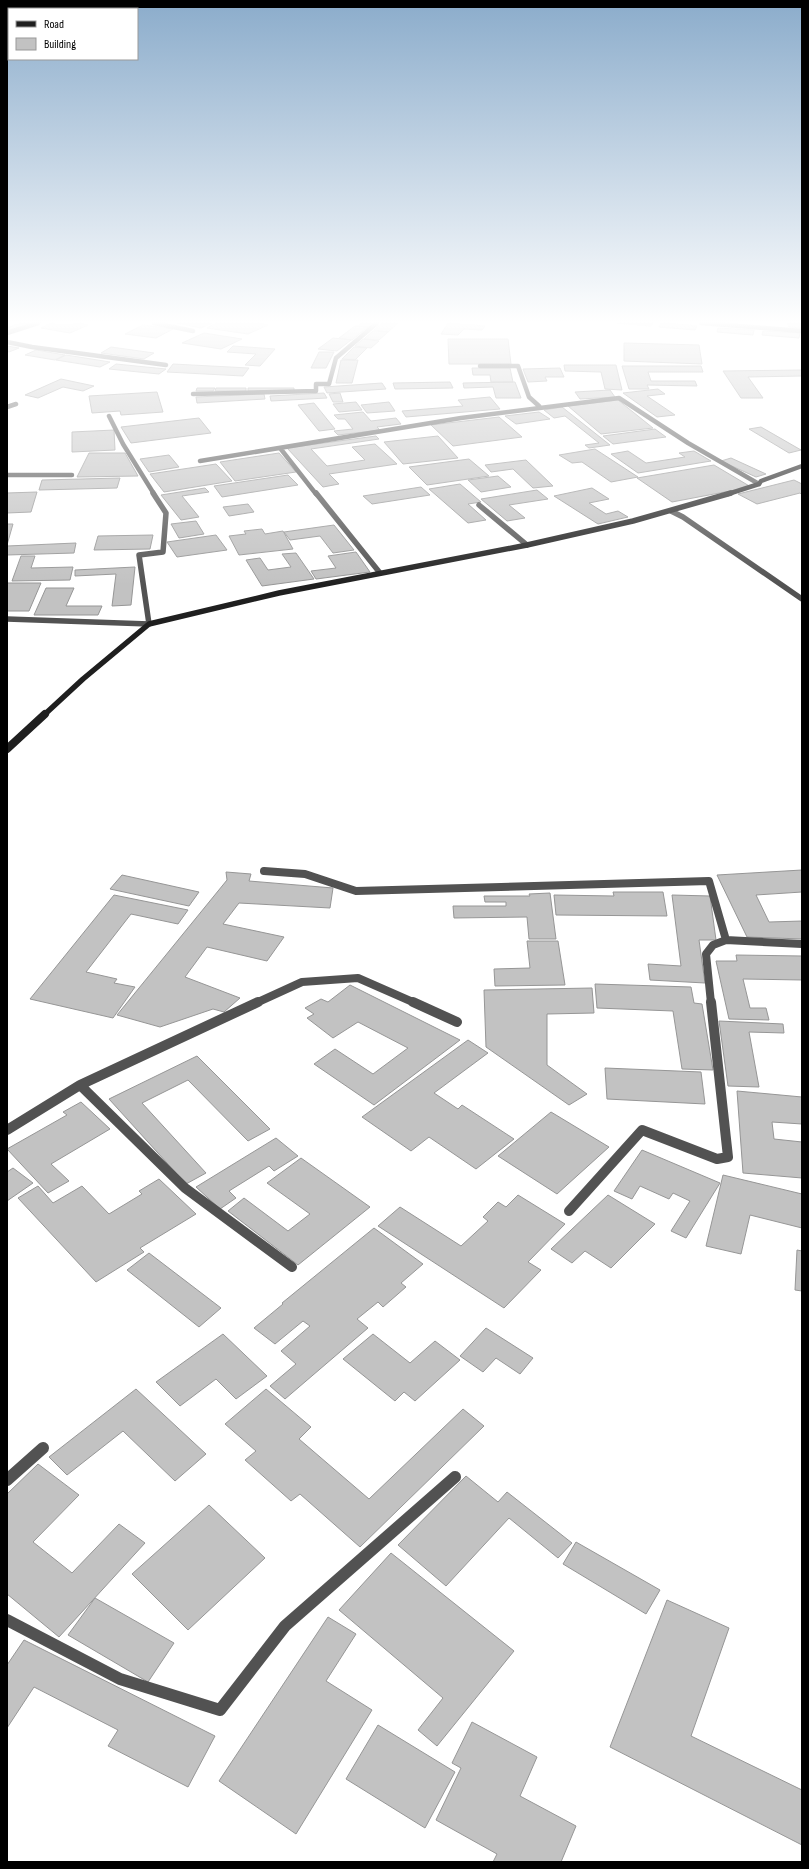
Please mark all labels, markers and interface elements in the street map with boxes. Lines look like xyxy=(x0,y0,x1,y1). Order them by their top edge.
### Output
legend xyxy=(8,8,138,60)
text: Road xyxy=(44,17,64,32)
text: Building xyxy=(44,37,76,52)

